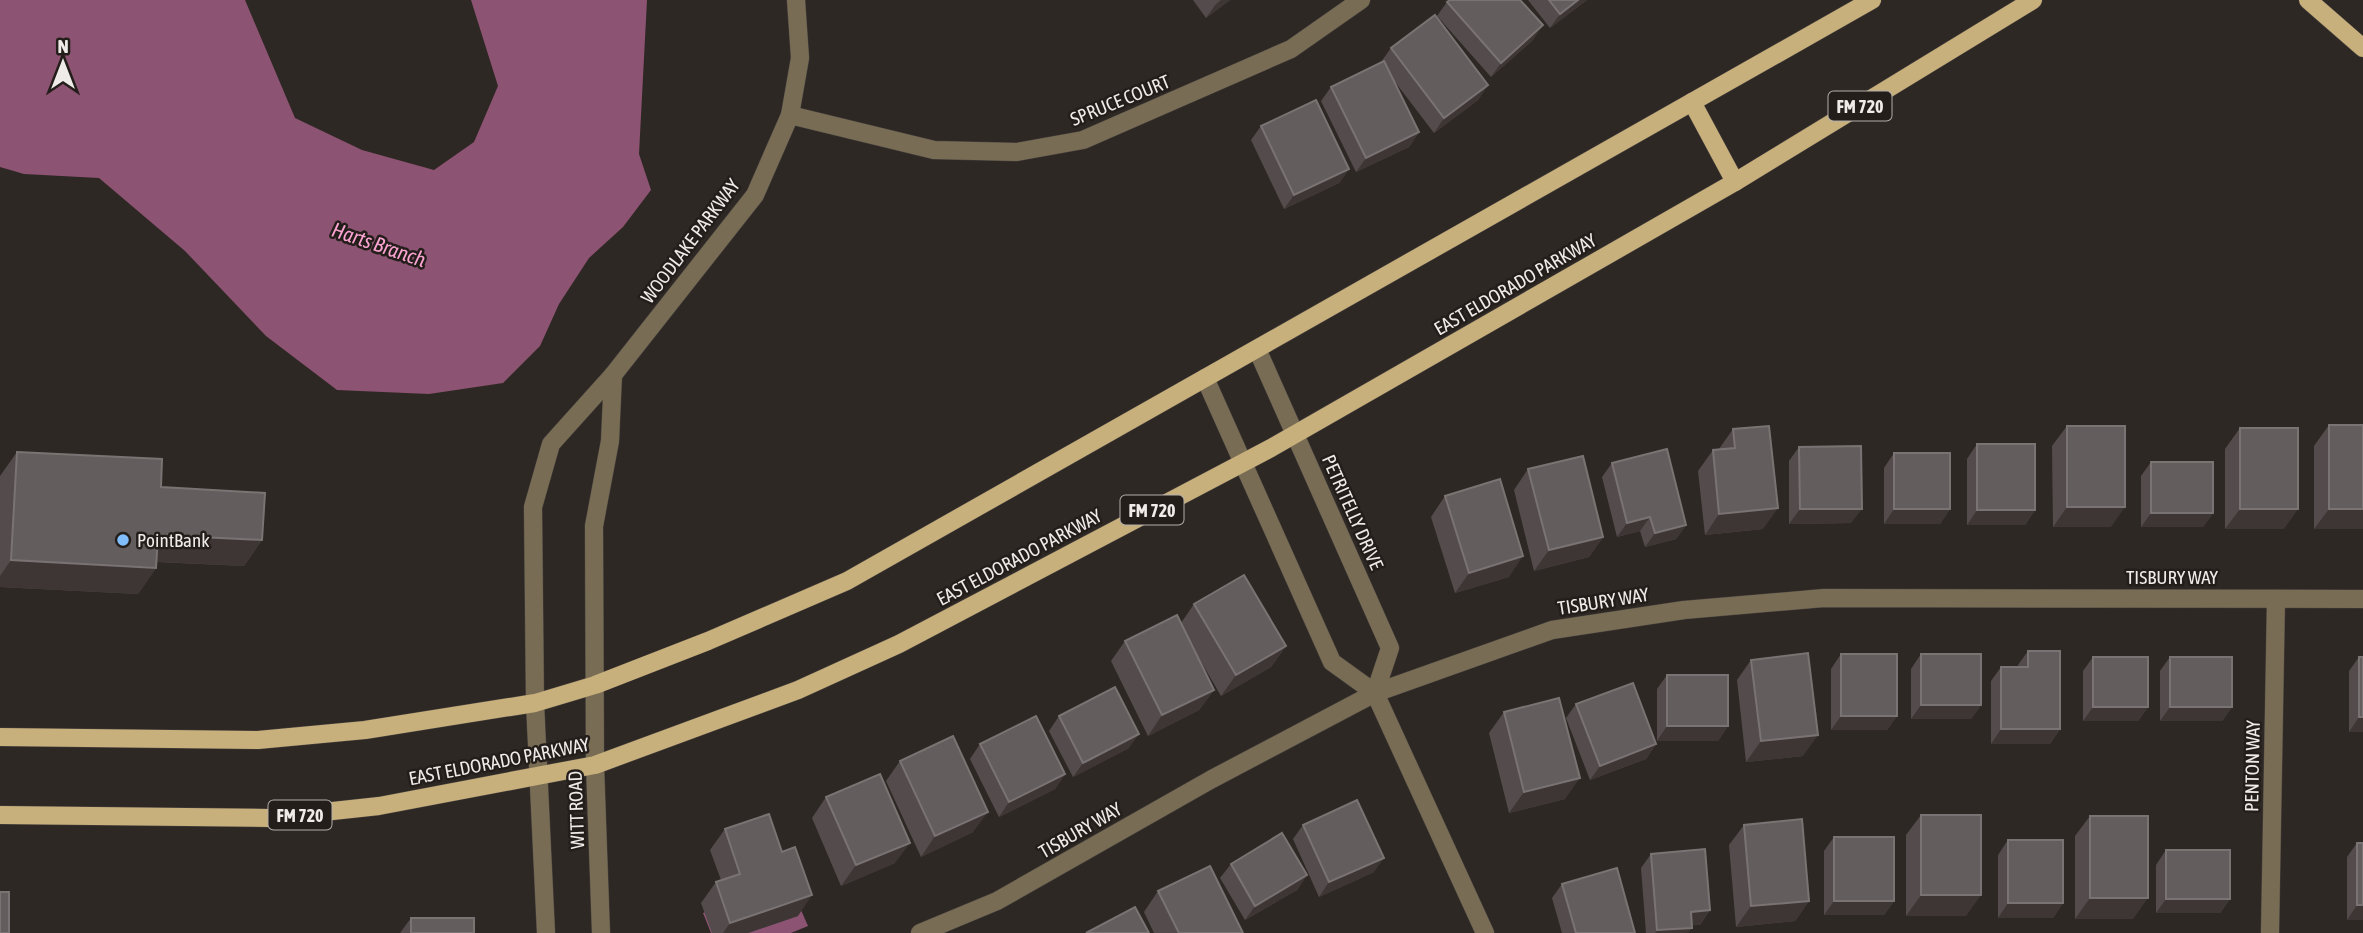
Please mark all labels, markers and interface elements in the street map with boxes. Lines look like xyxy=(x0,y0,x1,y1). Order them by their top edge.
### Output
north arrow xyxy=(28,28,98,98)
text: N xyxy=(57,35,69,57)
street label: SPRUCE COURT xyxy=(1067,70,1174,130)
road number: FM 720 xyxy=(1828,92,1892,120)
street label: WOODLAKE PARKWAY xyxy=(636,174,744,308)
water label: Harts Branch xyxy=(329,217,429,271)
street label: EAST ELDORADO PARKWAY xyxy=(1430,228,1600,339)
street label: PETRITELLY DRIVE xyxy=(1318,451,1388,573)
road number: FM 720 xyxy=(1120,496,1184,524)
street label: EAST ELDORADO PARKWAY xyxy=(933,504,1106,610)
place label: PointBank xyxy=(137,529,210,551)
marker: PointBank xyxy=(115,532,131,548)
street label: TISBURY WAY xyxy=(2126,566,2219,588)
street label: TISBURY WAY xyxy=(1556,583,1651,619)
street label: PENTON WAY xyxy=(2240,719,2264,812)
street label: EAST ELDORADO PARKWAY xyxy=(407,733,592,789)
street label: WITT ROAD xyxy=(564,771,588,849)
street label: TISBURY WAY xyxy=(1035,797,1126,863)
road number: FM 720 xyxy=(268,800,332,830)

